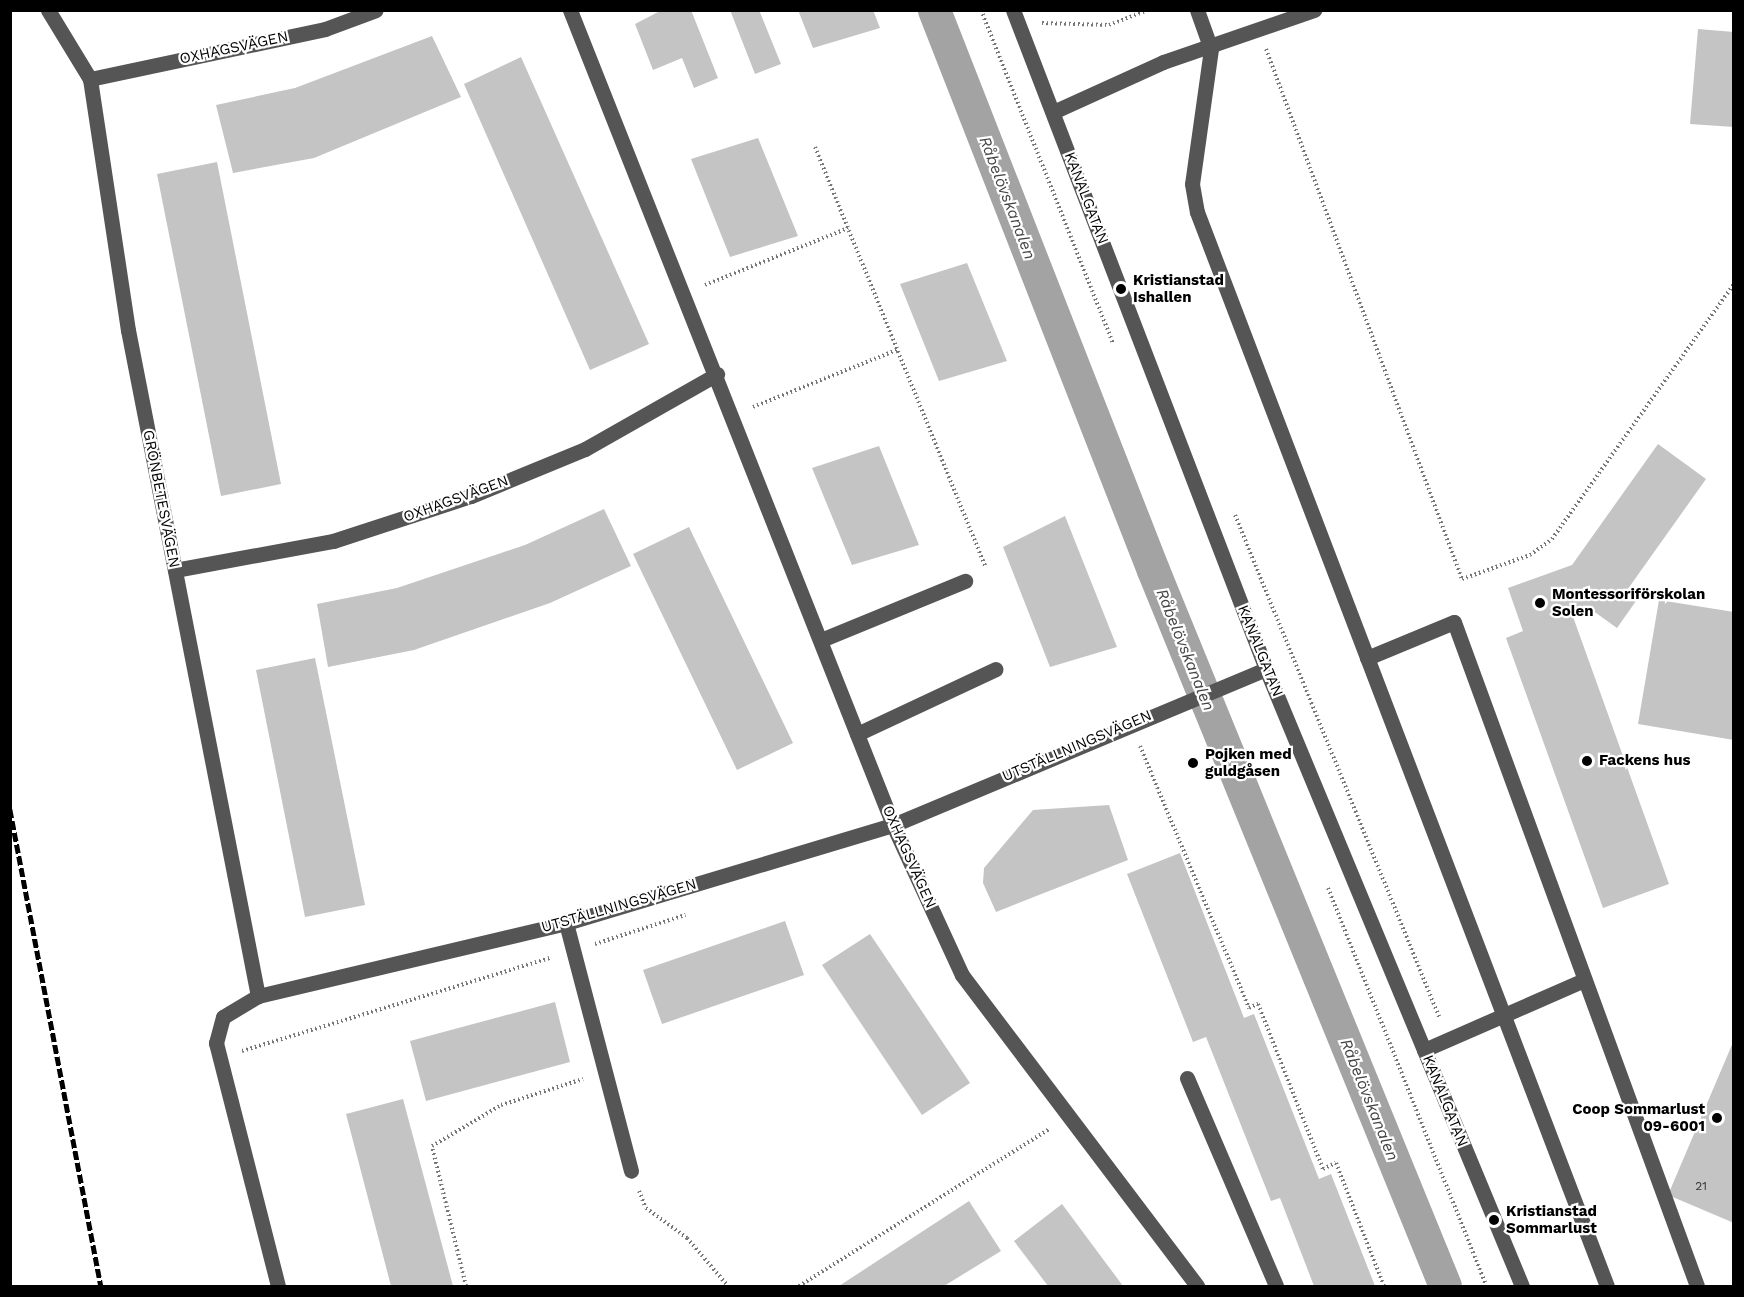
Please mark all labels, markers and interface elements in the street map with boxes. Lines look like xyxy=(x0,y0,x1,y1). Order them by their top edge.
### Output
street label: OXHAGSVÄGEN xyxy=(178,28,290,68)
water label: Råbelövskanalen xyxy=(975,134,1039,262)
street label: KANALGATAN xyxy=(1060,149,1112,247)
place label: Kristianstad Ishallen xyxy=(1133,271,1224,306)
marker: Kristianstad Ishallen xyxy=(1114,282,1128,296)
street label: GRÖNBETESVÄGEN xyxy=(139,428,183,570)
street label: OXHAGSVÄGEN xyxy=(401,472,511,526)
place label: Montessoriförskolan Solen xyxy=(1552,585,1705,620)
water label: Råbelövskanalen xyxy=(1152,586,1218,714)
marker: Montessoriförskolan Solen xyxy=(1533,596,1547,610)
street label: KANALGATAN xyxy=(1233,603,1287,699)
street label: UTSTÄLLNINGSVÄGEN xyxy=(1000,706,1154,786)
place label: Pojken med guldgåsen xyxy=(1205,745,1292,780)
place label: Fackens hus xyxy=(1599,752,1690,770)
marker: Fackens hus xyxy=(1580,754,1594,768)
marker: Pojken med guldgåsen xyxy=(1186,756,1200,770)
street label: OXHAGSVÄGEN xyxy=(878,803,940,911)
street label: UTSTÄLLNINGSVÄGEN xyxy=(539,875,699,937)
water label: Råbelövskanalen xyxy=(1336,1036,1402,1164)
street label: KANALGATAN xyxy=(1418,1053,1472,1149)
place label: Coop Sommarlust 09-6001 xyxy=(1572,1100,1705,1135)
marker: Coop Sommarlust 09-6001 xyxy=(1710,1111,1724,1125)
house number: 21 xyxy=(1695,1180,1707,1194)
place label: Kristianstad Sommarlust xyxy=(1506,1202,1597,1237)
marker: Kristianstad Sommarlust xyxy=(1487,1213,1501,1227)

